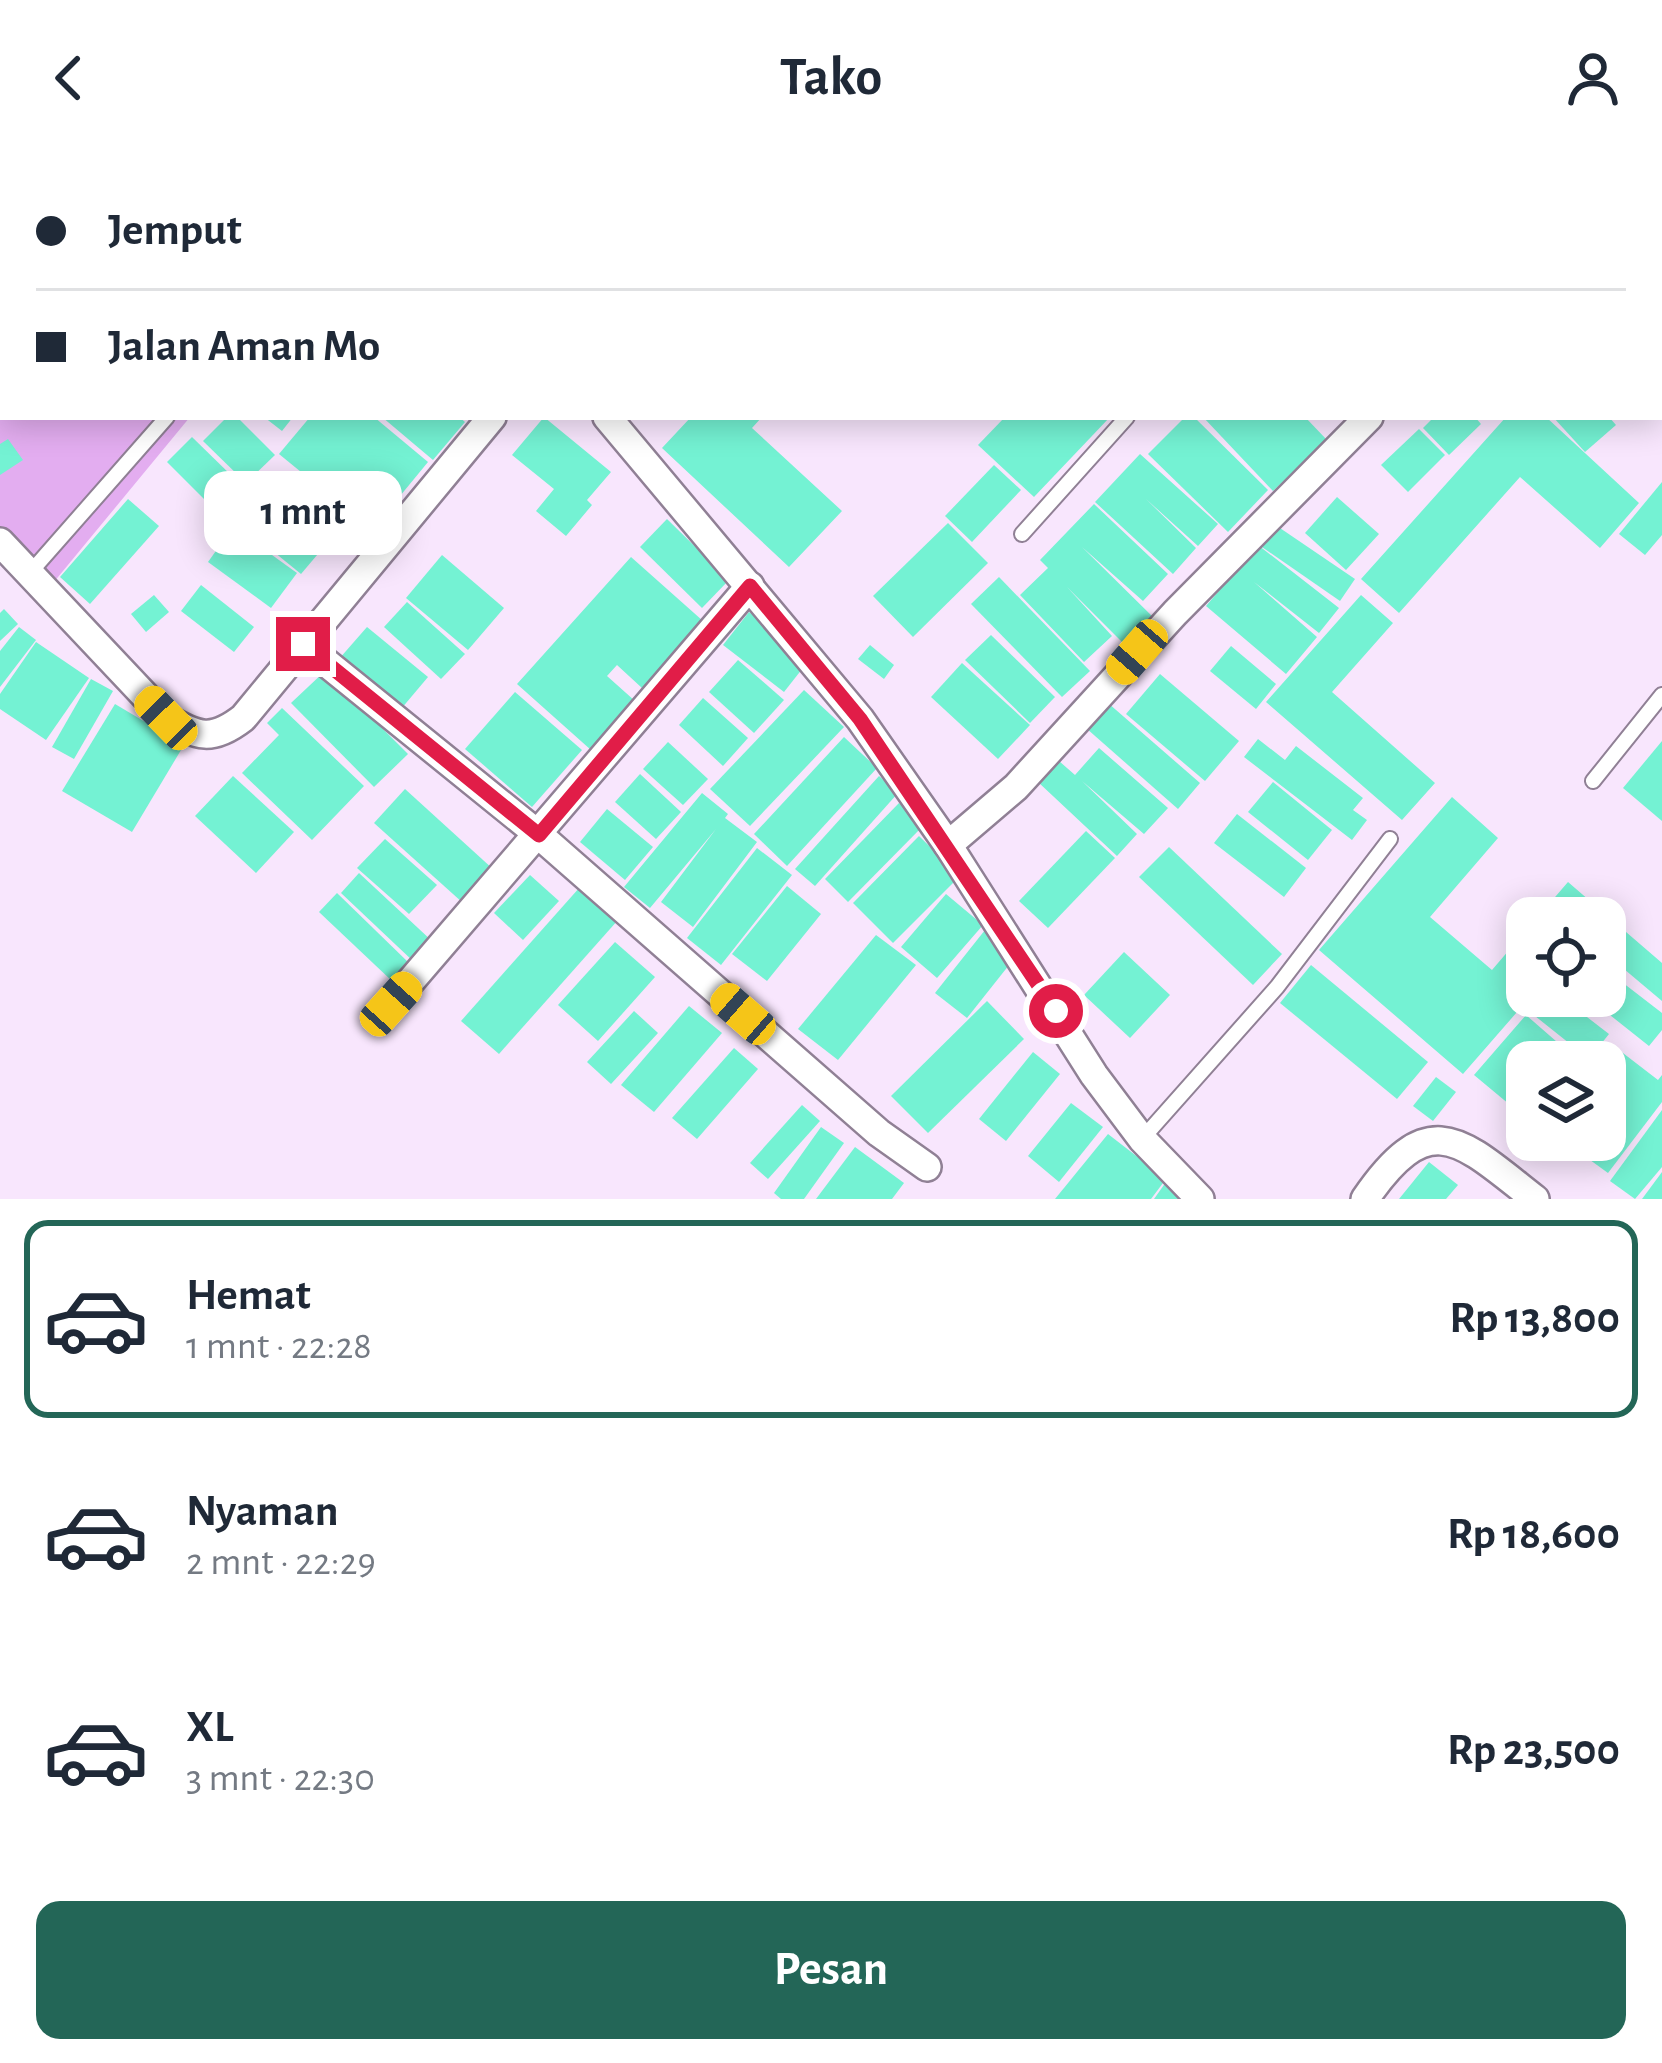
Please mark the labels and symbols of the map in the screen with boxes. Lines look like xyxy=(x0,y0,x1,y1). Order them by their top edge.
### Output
callout: 1 mnt xyxy=(204,470,402,554)
car xyxy=(1100,613,1174,691)
route end xyxy=(276,617,330,671)
car xyxy=(128,680,204,756)
car xyxy=(354,965,428,1043)
car xyxy=(704,977,782,1051)
route start xyxy=(1029,984,1083,1038)

